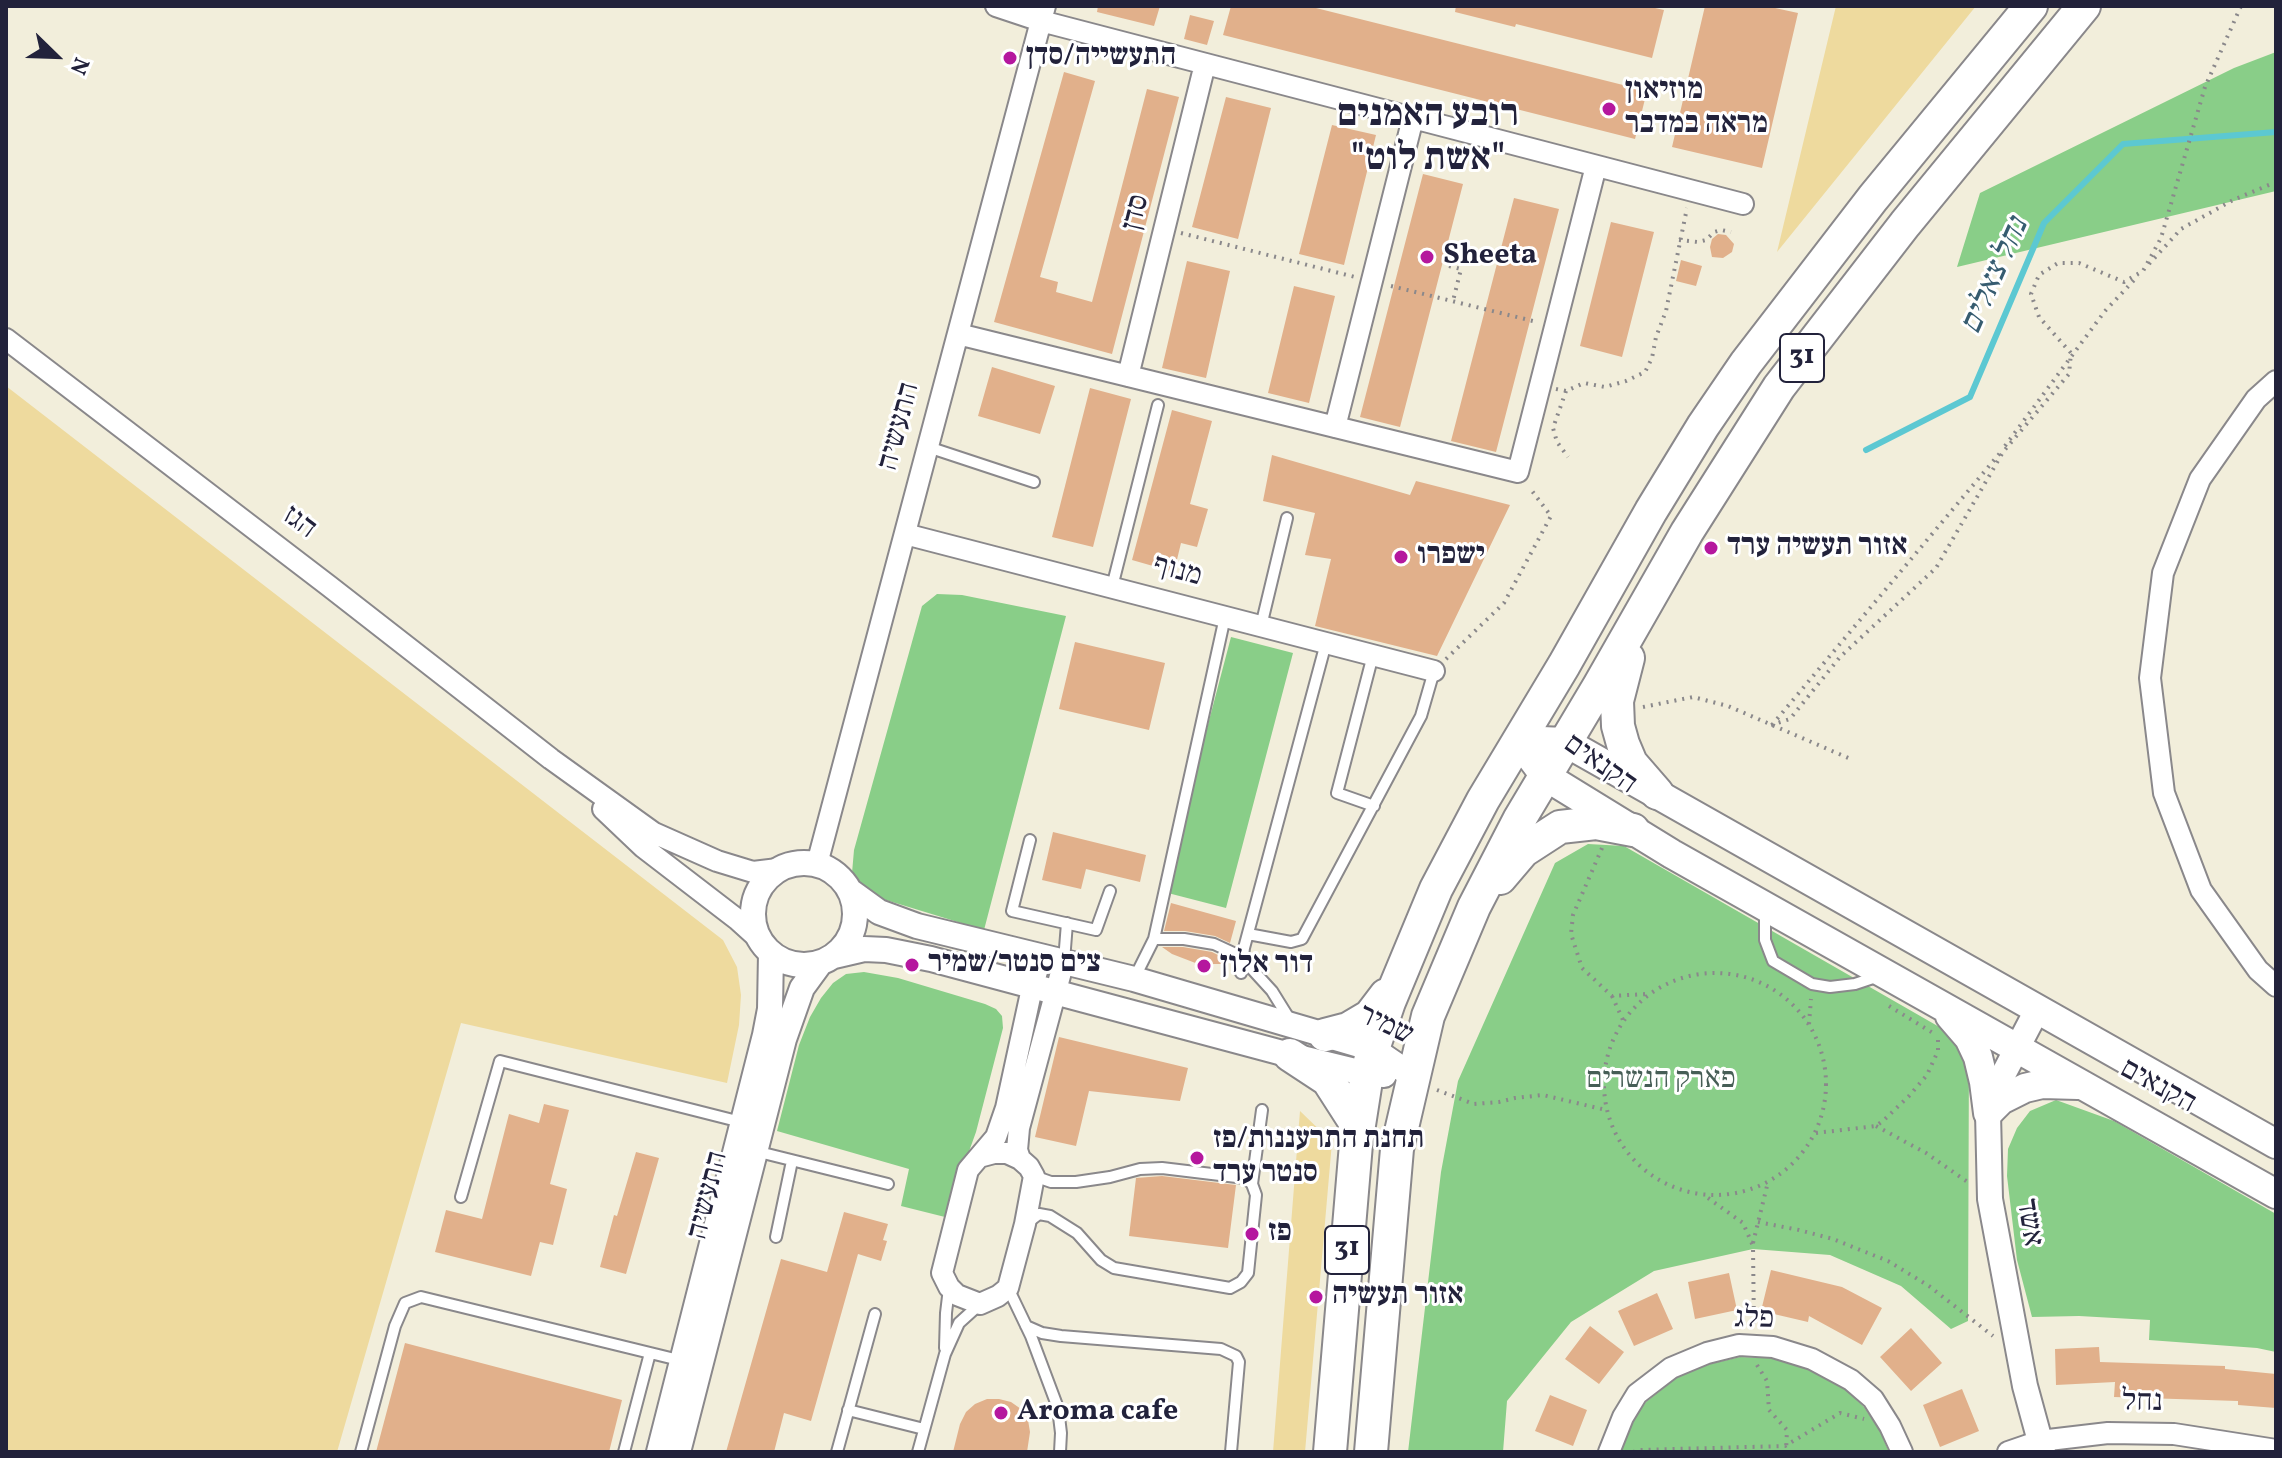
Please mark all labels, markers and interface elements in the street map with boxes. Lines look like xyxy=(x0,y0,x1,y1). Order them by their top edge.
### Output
north arrow xyxy=(16,16,96,96)
place label: התעשייה/סדן xyxy=(1026,40,1176,76)
marker: התעשייה/סדן xyxy=(1001,49,1019,67)
text: N xyxy=(61,52,96,79)
place label: מוזיאון מראה במדבר xyxy=(1625,74,1768,144)
district label: רובע האמנים "אשת לוט" xyxy=(1337,95,1519,184)
marker: מוזיאון מראה במדבר xyxy=(1600,100,1618,118)
street label: סדן xyxy=(1116,191,1160,235)
water label: נחל צאלים xyxy=(1954,213,2040,341)
place label: Sheeta xyxy=(1443,239,1537,275)
marker: Sheeta xyxy=(1418,248,1436,266)
road number: 31 xyxy=(1780,334,1824,382)
street label: התעשיה xyxy=(872,379,930,475)
street label: הגז xyxy=(274,499,322,549)
place label: אזור תעשיה ערד xyxy=(1727,530,1908,566)
place label: ישפרו xyxy=(1417,539,1485,575)
marker: אזור תעשיה ערד xyxy=(1702,539,1720,557)
marker: ישפרו xyxy=(1392,548,1410,566)
street label: מנוף xyxy=(1149,549,1205,597)
street label: הקנאים xyxy=(1555,728,1643,804)
place label: צים סנטר/שמיר xyxy=(928,947,1101,983)
place label: דור אלון xyxy=(1220,948,1313,984)
marker: צים סנטר/שמיר xyxy=(903,956,921,974)
marker: דור אלון xyxy=(1195,957,1213,975)
street label: שמיר xyxy=(1352,999,1418,1055)
street label: הקנאים xyxy=(2113,1053,2201,1123)
park label: פארק הנשרים xyxy=(1586,1063,1736,1099)
place label: תחנת התרעננות/פז סנטר ערד xyxy=(1213,1123,1424,1194)
street label: התעשיה xyxy=(682,1148,738,1244)
marker: תחנת התרעננות/פז סנטר ערד xyxy=(1188,1149,1206,1167)
street label: אשד xyxy=(2005,1197,2049,1249)
place label: פז xyxy=(1268,1216,1292,1252)
marker: פז xyxy=(1243,1225,1261,1243)
road number: 31 xyxy=(1325,1226,1369,1274)
place label: אזור תעשיה xyxy=(1332,1279,1464,1315)
marker: אזור תעשיה xyxy=(1307,1288,1325,1306)
street label: פלג xyxy=(1734,1303,1774,1339)
street label: נחל xyxy=(2121,1386,2163,1422)
place label: Aroma cafe xyxy=(1017,1395,1178,1431)
marker: Aroma cafe xyxy=(992,1404,1010,1422)

